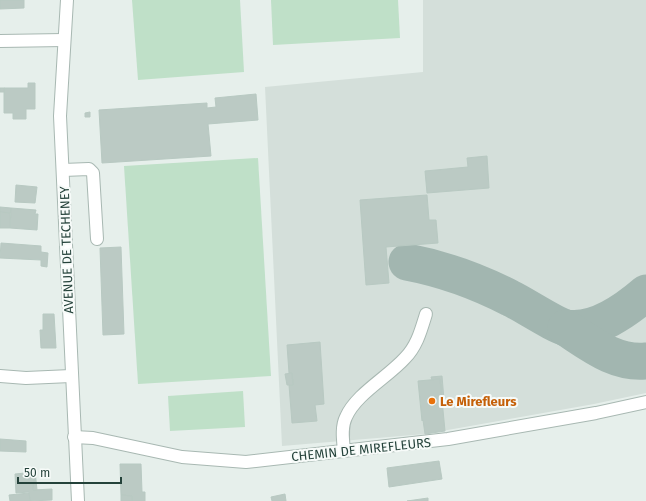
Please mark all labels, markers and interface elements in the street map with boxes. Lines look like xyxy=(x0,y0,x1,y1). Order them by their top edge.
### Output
street label: AVENUE DE TECHENEY xyxy=(57,185,76,314)
place label: Le Mirefleurs xyxy=(440,394,517,409)
marker: Le Mirefleurs xyxy=(427,396,437,406)
street label: CHEMIN DE MIREFLEURS xyxy=(291,435,432,464)
scale bar xyxy=(18,459,121,485)
text: 50 m xyxy=(24,466,50,480)

